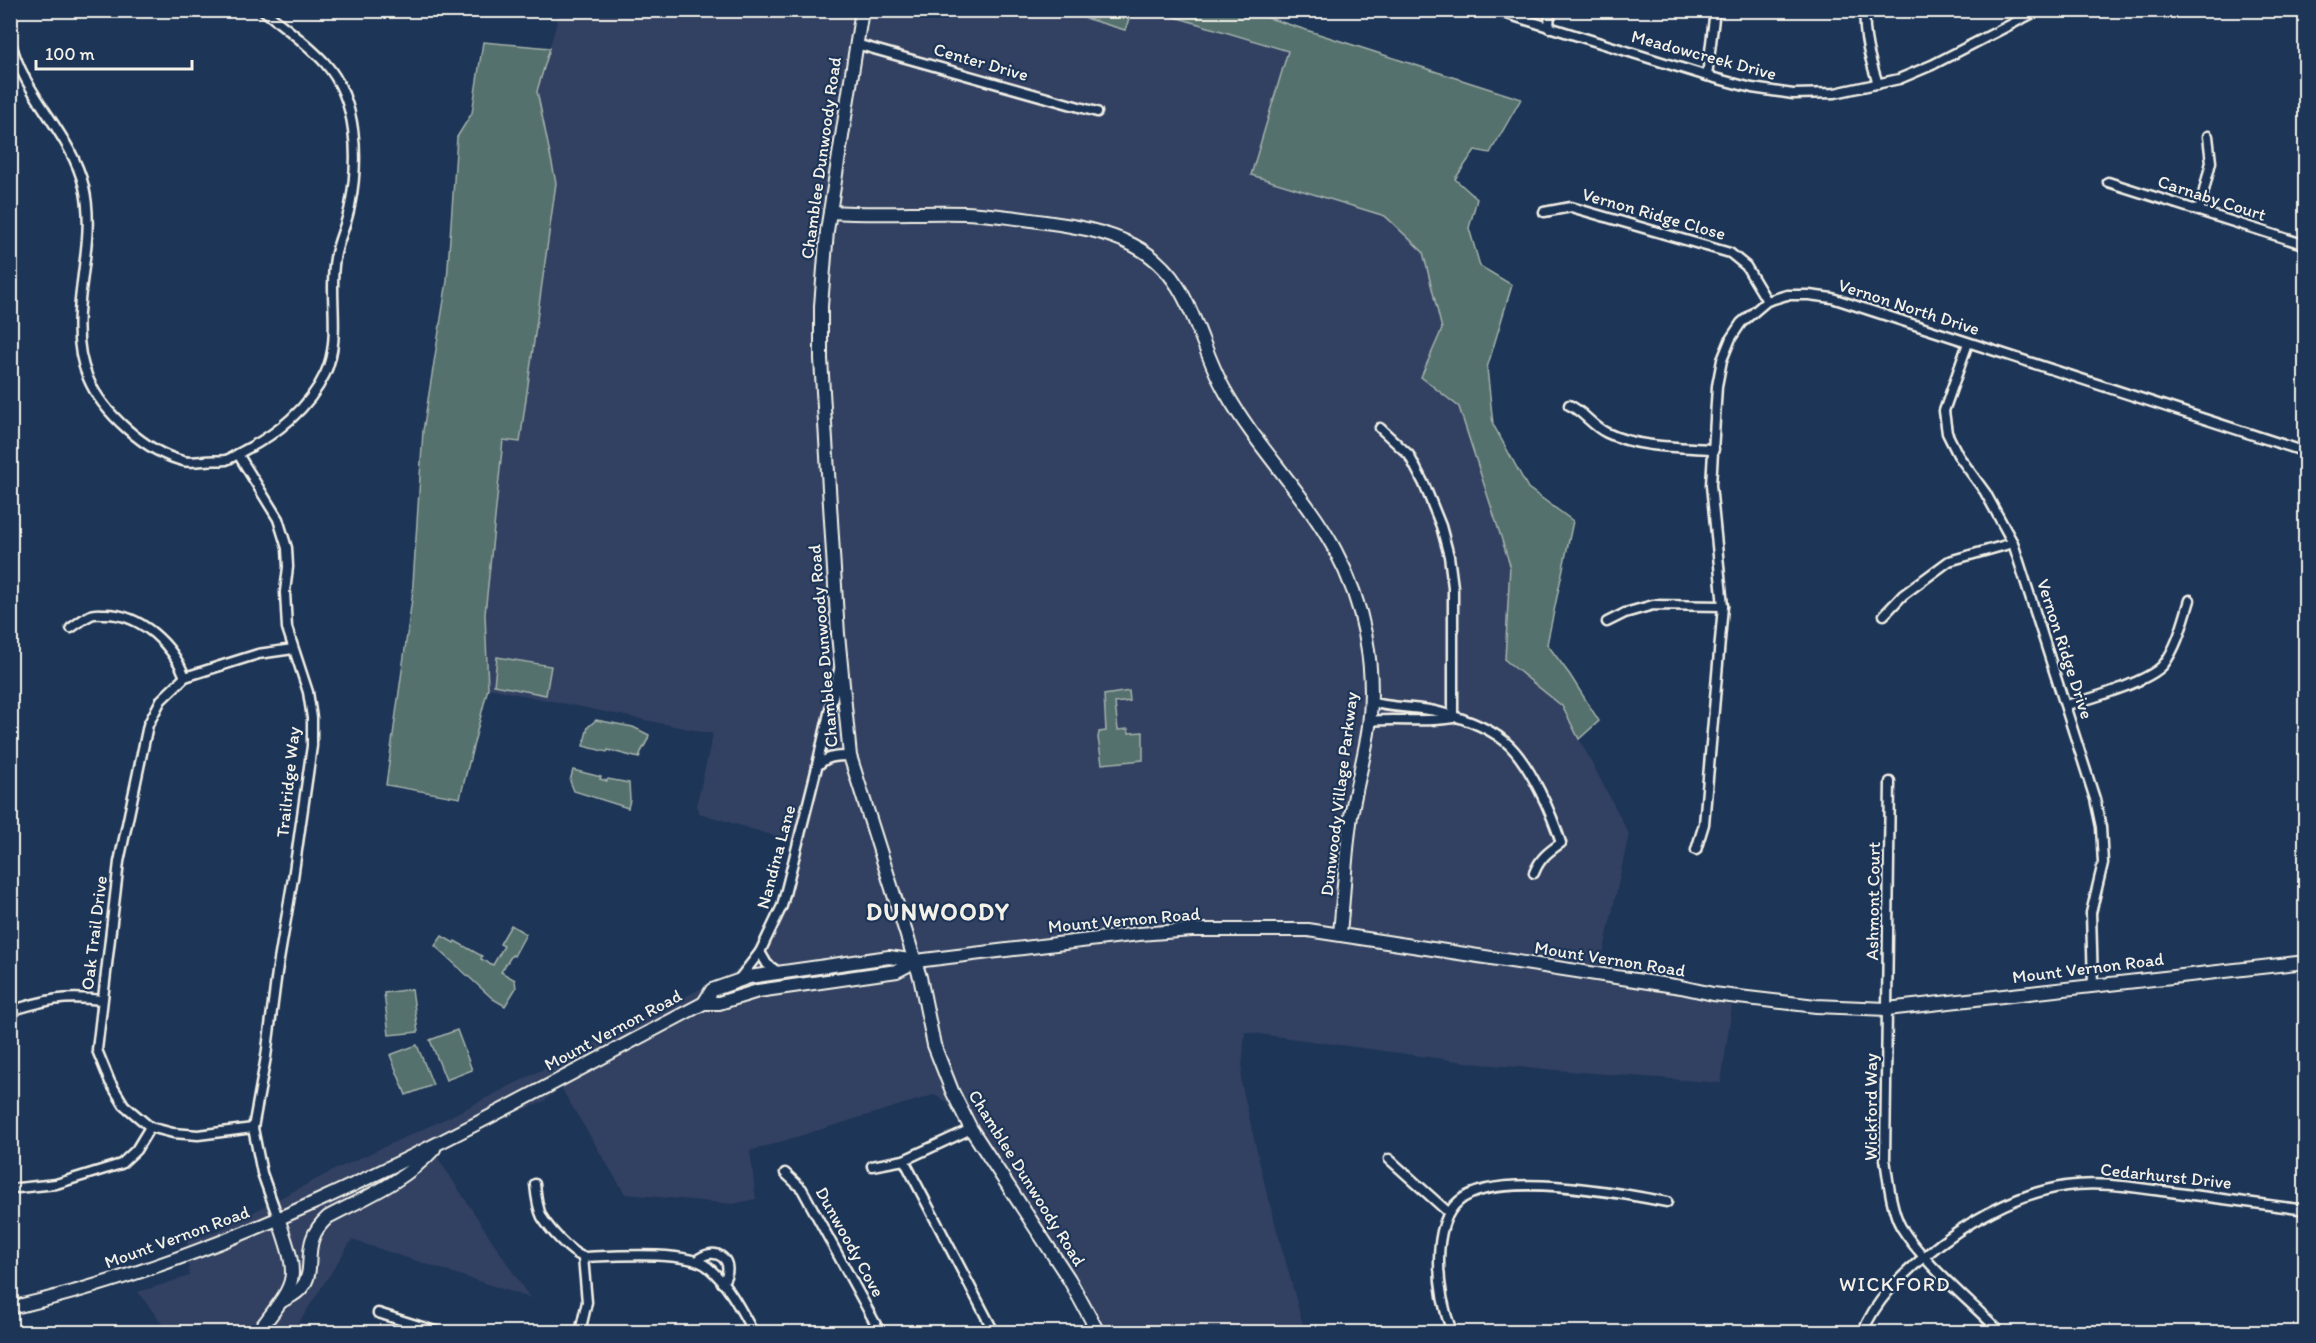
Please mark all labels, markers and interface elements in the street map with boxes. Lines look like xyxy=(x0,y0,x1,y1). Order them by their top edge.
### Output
street label: Meadowcreek Drive xyxy=(1629,25,1779,85)
scale bar xyxy=(36,33,192,71)
street label: Center Drive xyxy=(931,38,1031,86)
text: 100 m xyxy=(45,43,95,65)
street label: Chamblee Dunwoody Road xyxy=(796,55,846,261)
street label: Carnaby Court xyxy=(2155,170,2269,226)
street label: Vernon Ridge Close xyxy=(1580,183,1728,245)
street label: Vernon North Drive xyxy=(1835,274,1983,340)
street label: Chamblee Dunwoody Road xyxy=(803,543,843,749)
street label: Vernon Ridge Drive xyxy=(2032,576,2098,722)
street label: Dunwoody Village Parkway xyxy=(1316,690,1363,897)
street label: Trailridge Way xyxy=(271,725,305,838)
street label: Nandina Lane xyxy=(752,803,800,911)
street label: Ashmont Court xyxy=(1861,841,1885,961)
street label: Oak Trail Drive xyxy=(76,875,112,991)
district label: DUNWOODY xyxy=(866,897,1010,926)
street label: Mount Vernon Road xyxy=(1047,902,1201,938)
street label: Mount Vernon Road xyxy=(1533,936,1687,982)
street label: Mount Vernon Road xyxy=(2011,948,2165,988)
street label: Mount Vernon Road xyxy=(540,984,686,1076)
street label: Wickford Way xyxy=(1860,1053,1882,1161)
street label: Chamblee Dunwoody Road xyxy=(964,1086,1090,1270)
street label: Cedarhurst Drive xyxy=(2099,1158,2233,1194)
street label: Dunwoody Cove xyxy=(811,1183,889,1301)
street label: Mount Vernon Road xyxy=(102,1200,253,1273)
district label: WICKFORD xyxy=(1839,1272,1951,1296)

